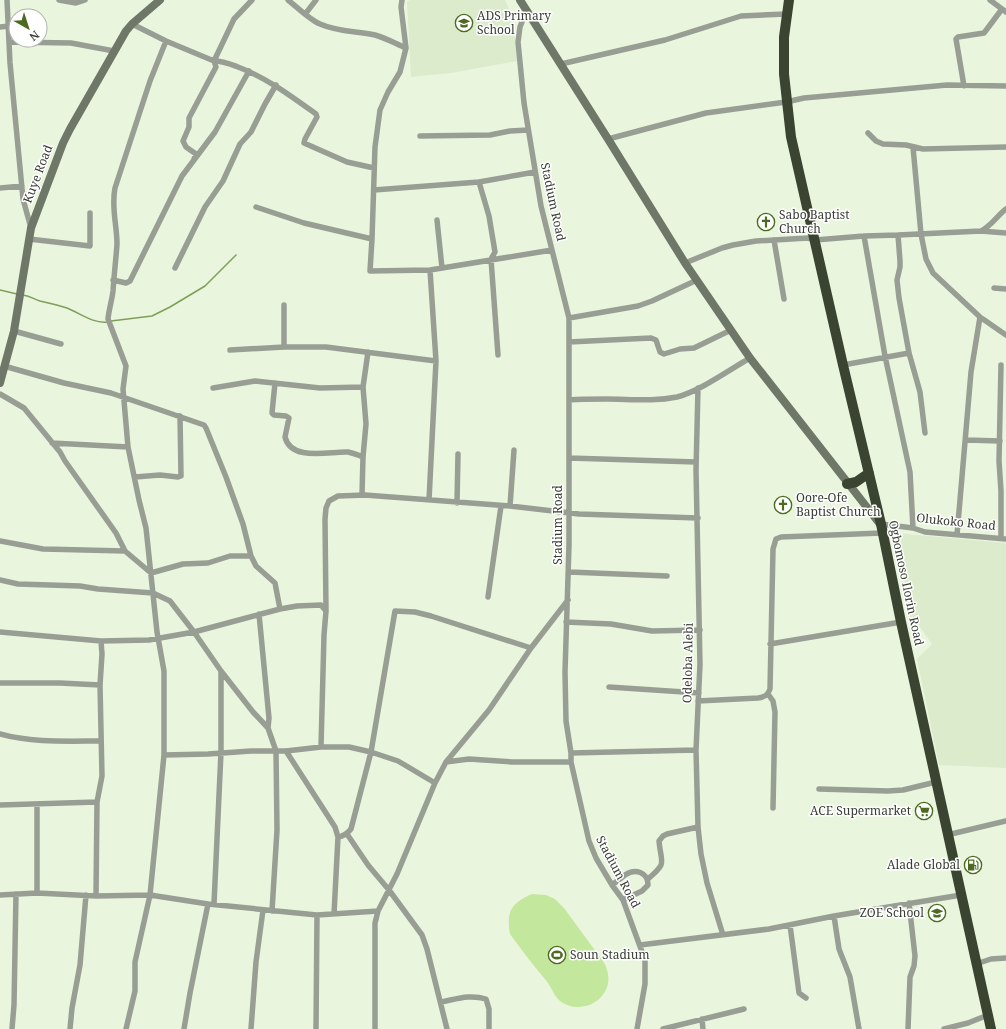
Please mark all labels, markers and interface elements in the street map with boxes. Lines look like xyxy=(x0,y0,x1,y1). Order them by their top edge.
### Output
place label: ADS Primary School xyxy=(477,7,551,38)
north arrow xyxy=(8,8,48,48)
school or university icon: ADS Primary School xyxy=(454,13,474,33)
text: N xyxy=(26,28,43,45)
street label: Kuye Road xyxy=(19,142,57,205)
street label: Stadium Road xyxy=(537,161,570,243)
place label: Sabo Baptist Church xyxy=(779,206,849,237)
church icon: Sabo Baptist Church xyxy=(756,212,776,232)
street label: Stadium Road xyxy=(549,485,566,565)
place label: Oore-Ofe Baptist Church xyxy=(796,489,881,520)
church icon: Oore-Ofe Baptist Church xyxy=(773,495,793,515)
street label: Olukoko Road xyxy=(916,509,997,534)
street label: Ogbomoso Ilorin Road xyxy=(885,519,928,648)
street label: Odeloba Alebi xyxy=(678,622,697,703)
supermarket icon: ACE Supermarket xyxy=(914,801,934,821)
place label: ACE Supermarket xyxy=(810,802,911,819)
street label: Stadium Road xyxy=(592,833,645,912)
fuel station icon: Alade Global xyxy=(963,855,983,875)
place label: Alade Global xyxy=(887,856,960,873)
school or university icon: ZOE School xyxy=(927,903,947,923)
place label: ZOE School xyxy=(860,904,924,921)
sports icon: Soun Stadium xyxy=(547,945,567,965)
place label: Soun Stadium xyxy=(570,946,650,963)

